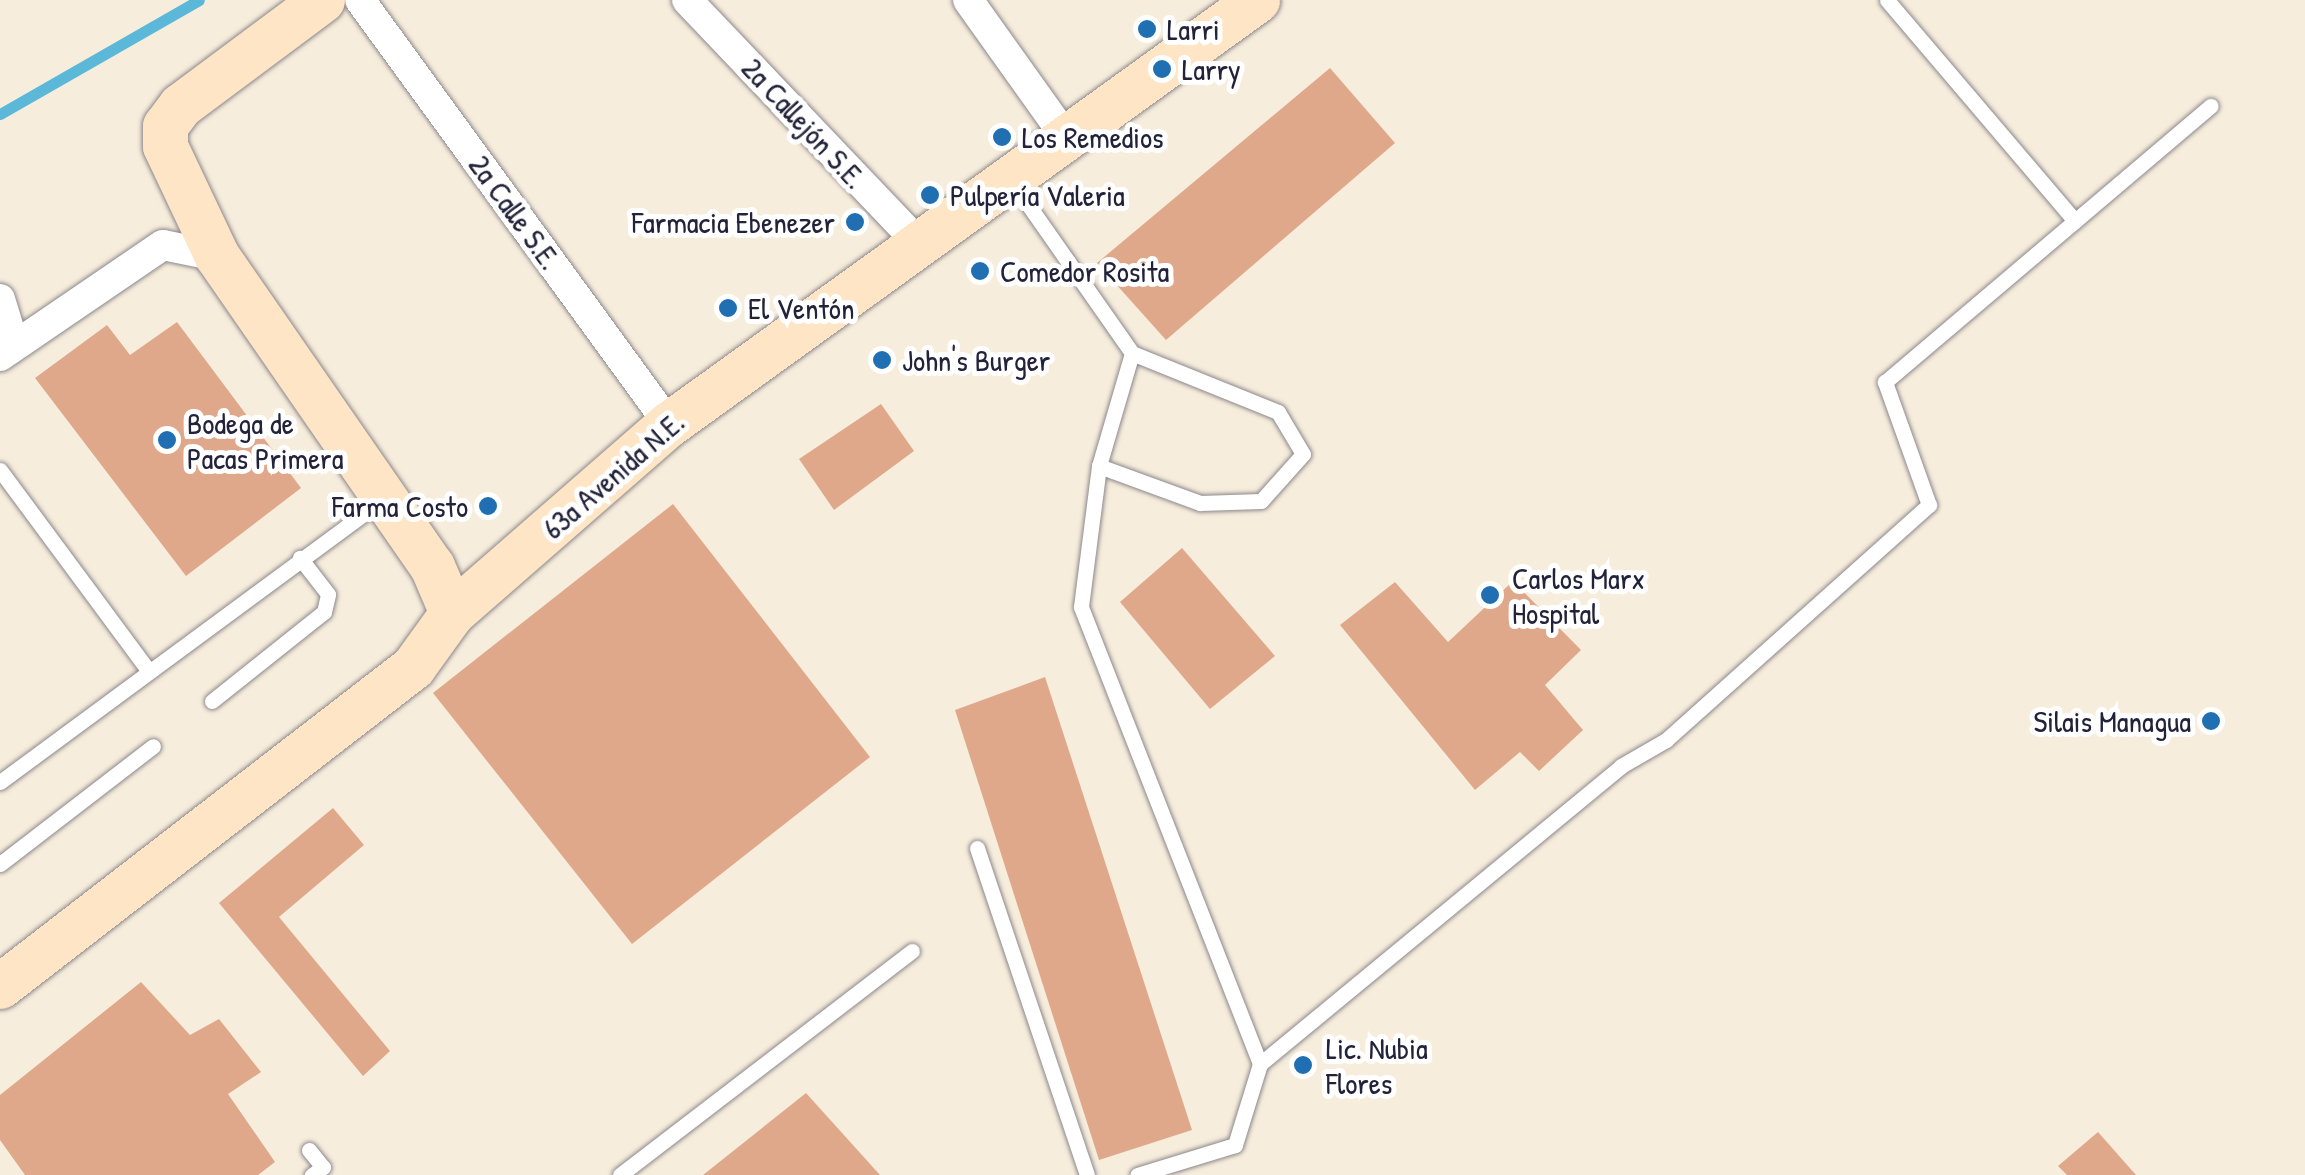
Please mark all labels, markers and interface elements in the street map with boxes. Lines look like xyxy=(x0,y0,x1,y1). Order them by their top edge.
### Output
place label: Larri xyxy=(1167,11,1220,47)
marker: Larri xyxy=(1136,18,1158,40)
street label: 2a Callejón S.E. xyxy=(734,50,874,196)
place label: Larry xyxy=(1182,51,1241,87)
marker: Larry xyxy=(1151,58,1173,80)
place label: Los Remedios xyxy=(1022,119,1164,155)
marker: Los Remedios xyxy=(991,126,1013,148)
street label: 2a Calle S.E. xyxy=(461,148,569,276)
place label: Pulpería Valeria xyxy=(950,177,1125,213)
marker: Pulpería Valeria xyxy=(919,184,941,206)
place label: Farmacia Ebenezer xyxy=(632,204,835,240)
marker: Farmacia Ebenezer xyxy=(844,211,866,233)
place label: Comedor Rosita xyxy=(1000,253,1169,289)
marker: Comedor Rosita xyxy=(969,260,991,282)
place label: El Ventón xyxy=(748,290,854,326)
marker: El Ventón xyxy=(717,297,739,319)
place label: John's Burger xyxy=(902,342,1050,378)
marker: John's Burger xyxy=(871,349,893,371)
street label: 63a Avenida N.E. xyxy=(535,404,691,546)
place label: Bodega de Pacas Primera xyxy=(187,405,343,476)
marker: Bodega de Pacas Primera xyxy=(156,429,178,451)
place label: Farma Costo xyxy=(332,488,468,524)
marker: Farma Costo xyxy=(477,495,499,517)
place label: Carlos Marx Hospital xyxy=(1512,560,1645,630)
marker: Carlos Marx Hospital xyxy=(1477,582,1503,608)
place label: Silais Managua xyxy=(2034,703,2191,739)
marker: Silais Managua xyxy=(2200,710,2222,732)
place label: Lic. Nubia Flores xyxy=(1326,1030,1428,1100)
marker: Lic. Nubia Flores xyxy=(1290,1052,1316,1078)

